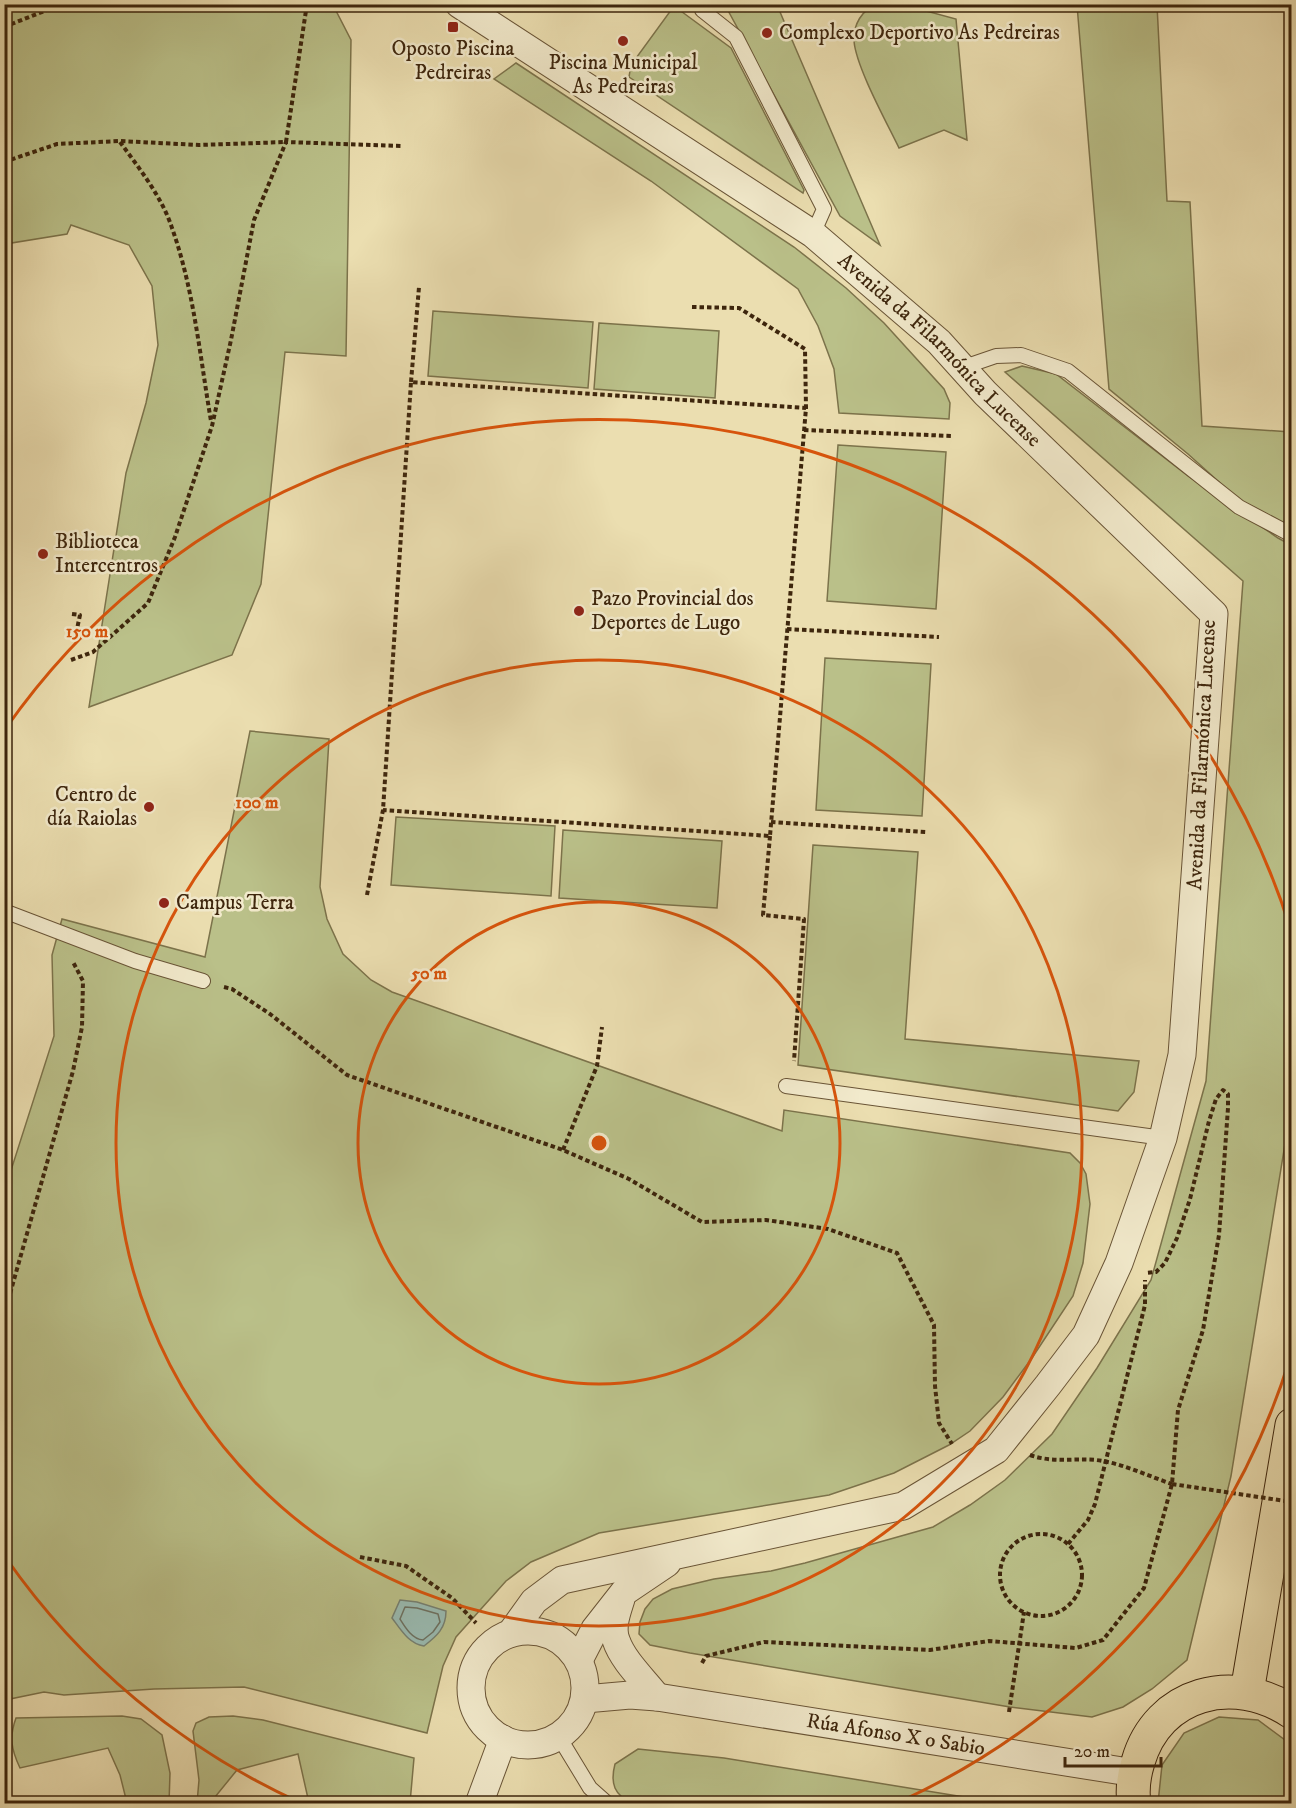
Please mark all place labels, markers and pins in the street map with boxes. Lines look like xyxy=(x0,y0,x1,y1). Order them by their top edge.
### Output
marker: Oposto Piscina Pedreiras xyxy=(446,20,460,34)
place label: Complexo Deportivo As Pedreiras xyxy=(779,20,1060,46)
marker: Complexo Deportivo As Pedreiras xyxy=(760,26,774,40)
marker: Piscina Municipal As Pedreiras xyxy=(616,34,630,48)
place label: Oposto Piscina Pedreiras xyxy=(391,36,515,86)
place label: Piscina Municipal As Pedreiras xyxy=(548,50,698,100)
place label: Biblioteca Intercentros xyxy=(55,529,158,579)
marker: Biblioteca Intercentros xyxy=(36,547,50,561)
place label: Pazo Provincial dos Deportes de Lugo xyxy=(591,586,754,636)
marker: Pazo Provincial dos Deportes de Lugo xyxy=(572,604,586,618)
place label: Centro de día Raiolas xyxy=(47,782,137,832)
marker: Centro de día Raiolas xyxy=(142,800,156,814)
place label: Campus Terra xyxy=(176,890,294,916)
marker: Campus Terra xyxy=(157,896,171,910)
centre of rings xyxy=(589,1133,609,1153)

